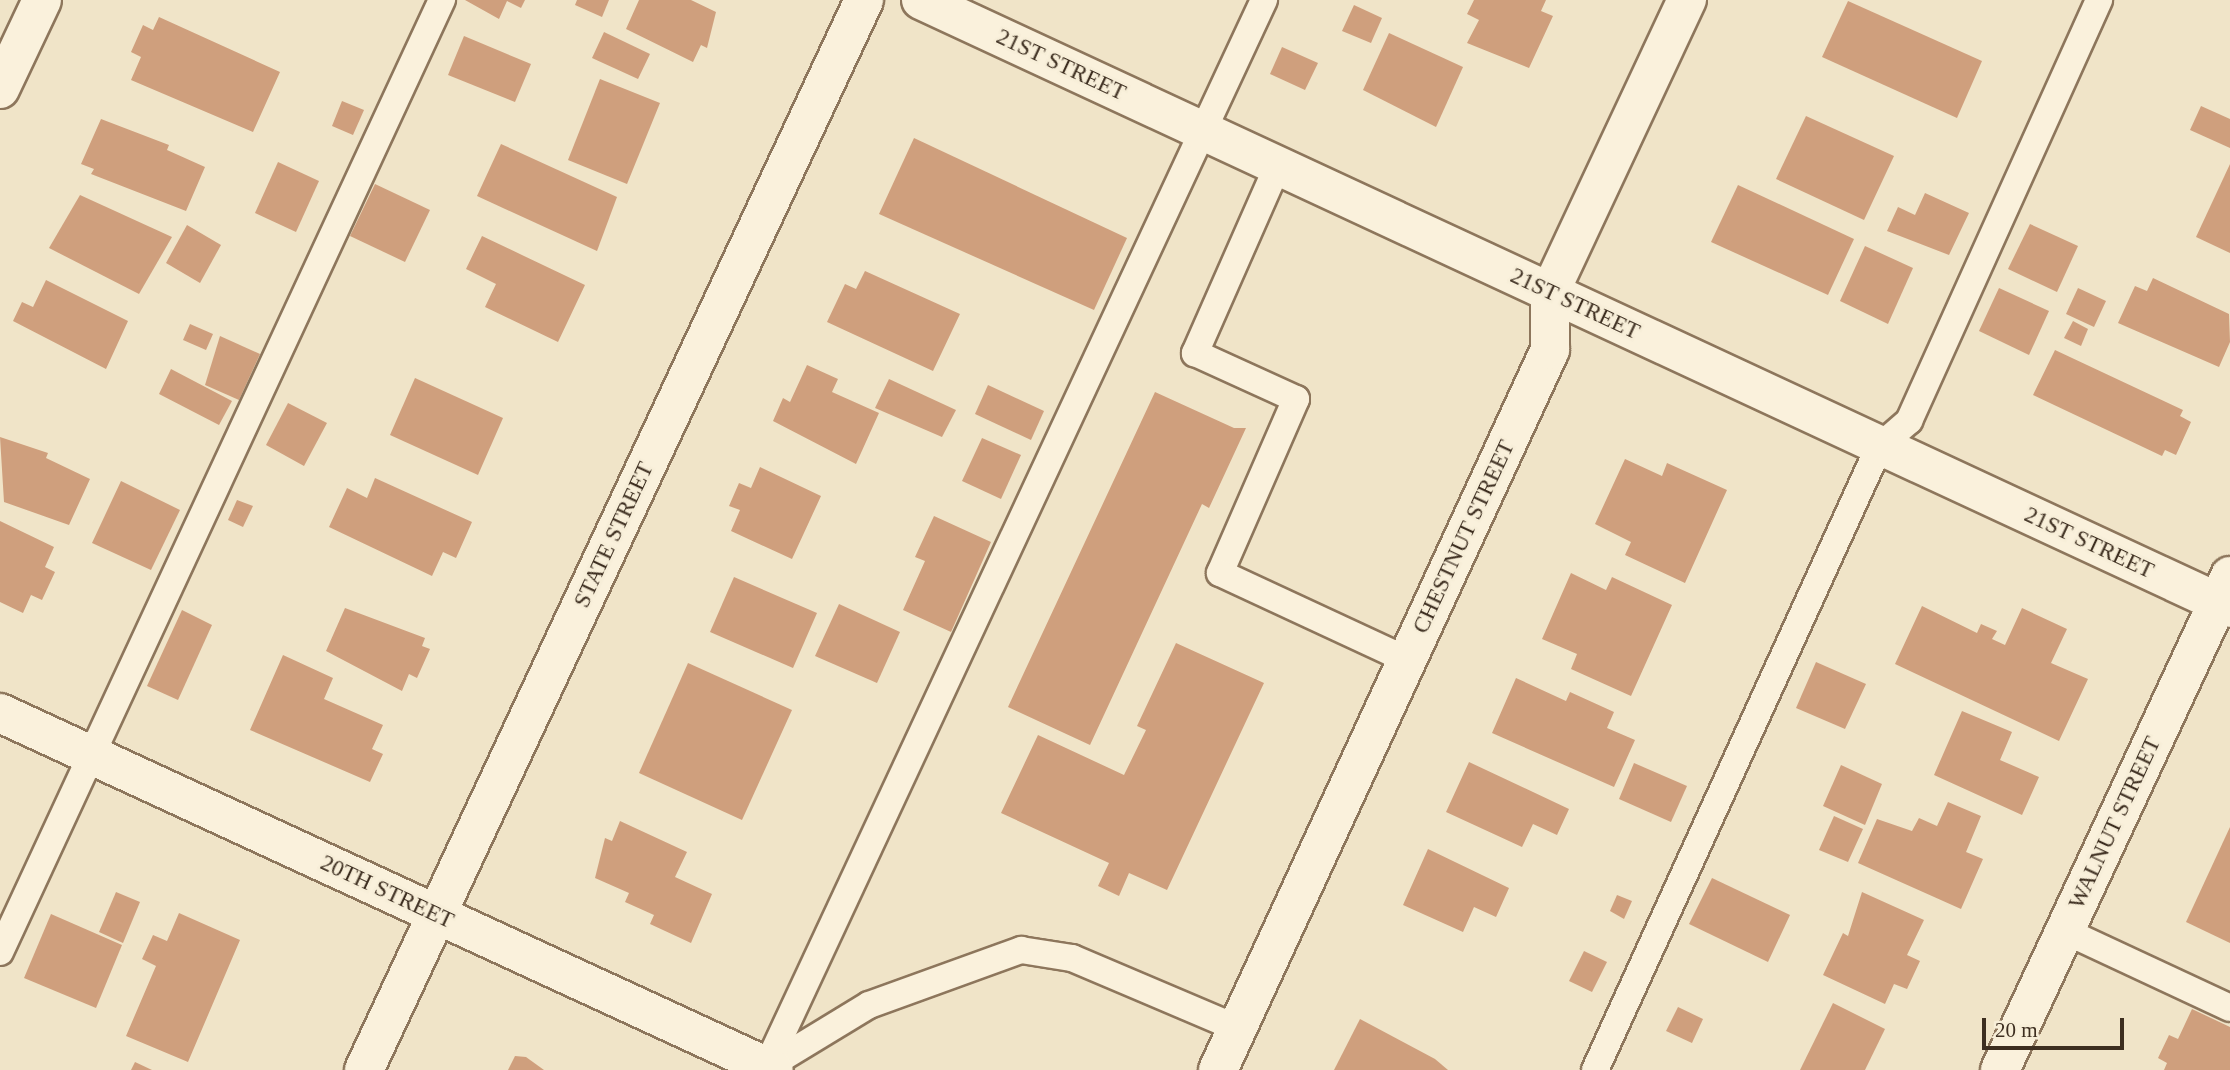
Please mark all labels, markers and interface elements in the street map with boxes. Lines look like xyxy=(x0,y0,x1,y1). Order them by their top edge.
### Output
street label: 21ST STREET xyxy=(992,23,1130,107)
street label: 21ST STREET xyxy=(1506,262,1644,346)
street label: CHESTNUT STREET xyxy=(1407,436,1521,638)
street label: STATE STREET xyxy=(568,458,660,612)
street label: 21ST STREET xyxy=(2020,501,2158,585)
street label: WALNUT STREET xyxy=(2063,732,2167,914)
street label: 20TH STREET xyxy=(316,849,458,935)
scale bar xyxy=(1985,1004,2127,1048)
text: 20 m xyxy=(1995,1018,2038,1042)

